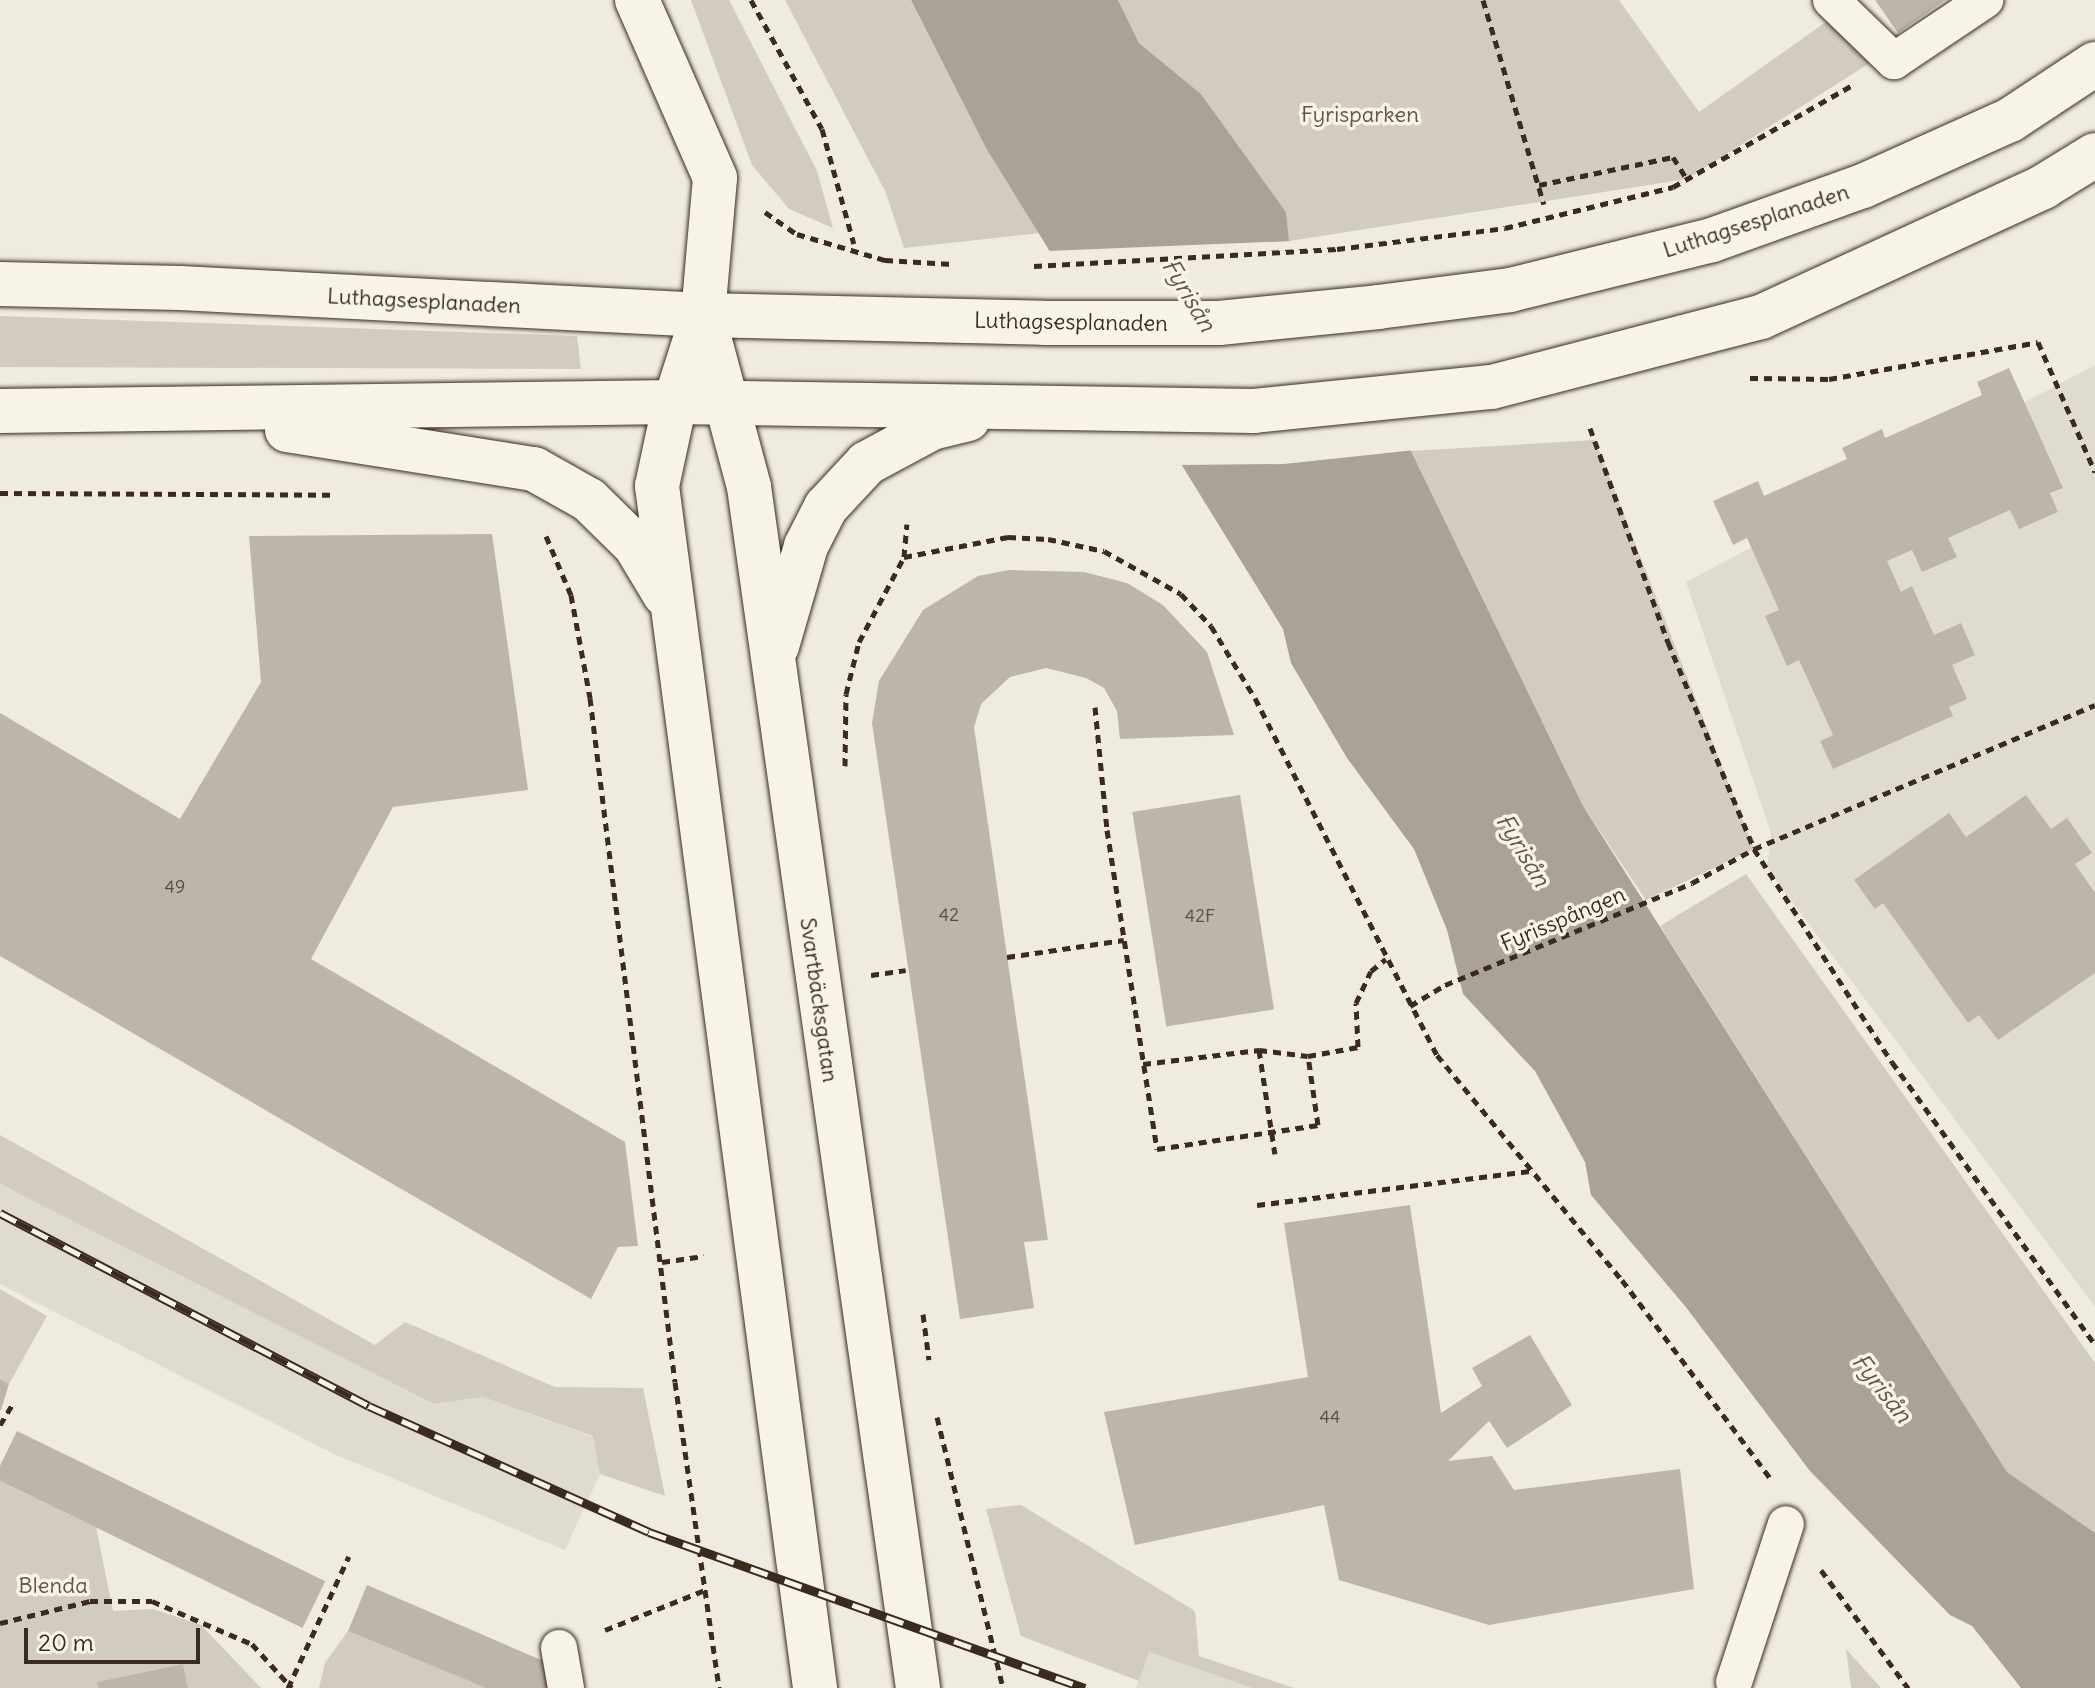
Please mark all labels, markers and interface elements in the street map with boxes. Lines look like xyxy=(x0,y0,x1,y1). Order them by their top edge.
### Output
park label: Fyrisparken xyxy=(1301,102,1419,128)
street label: Luthagsesplanaden xyxy=(1660,178,1852,264)
water label: Fyrisån xyxy=(1156,253,1222,337)
street label: Luthagsesplanaden xyxy=(326,283,522,319)
street label: Luthagsesplanaden xyxy=(974,307,1168,337)
water label: Fyrisån xyxy=(1490,808,1556,892)
house number: 49 xyxy=(165,876,185,898)
street label: Fyrisspången xyxy=(1497,881,1629,957)
house number: 42 xyxy=(939,904,959,926)
house number: 42F xyxy=(1185,905,1215,927)
street label: Svartbäcksgatan xyxy=(794,916,844,1084)
water label: Fyrisån xyxy=(1846,1348,1918,1428)
house number: 44 xyxy=(1320,1406,1340,1428)
park label: Blenda xyxy=(18,1573,88,1599)
scale bar xyxy=(28,1612,204,1662)
text: 20 m xyxy=(38,1627,94,1657)

